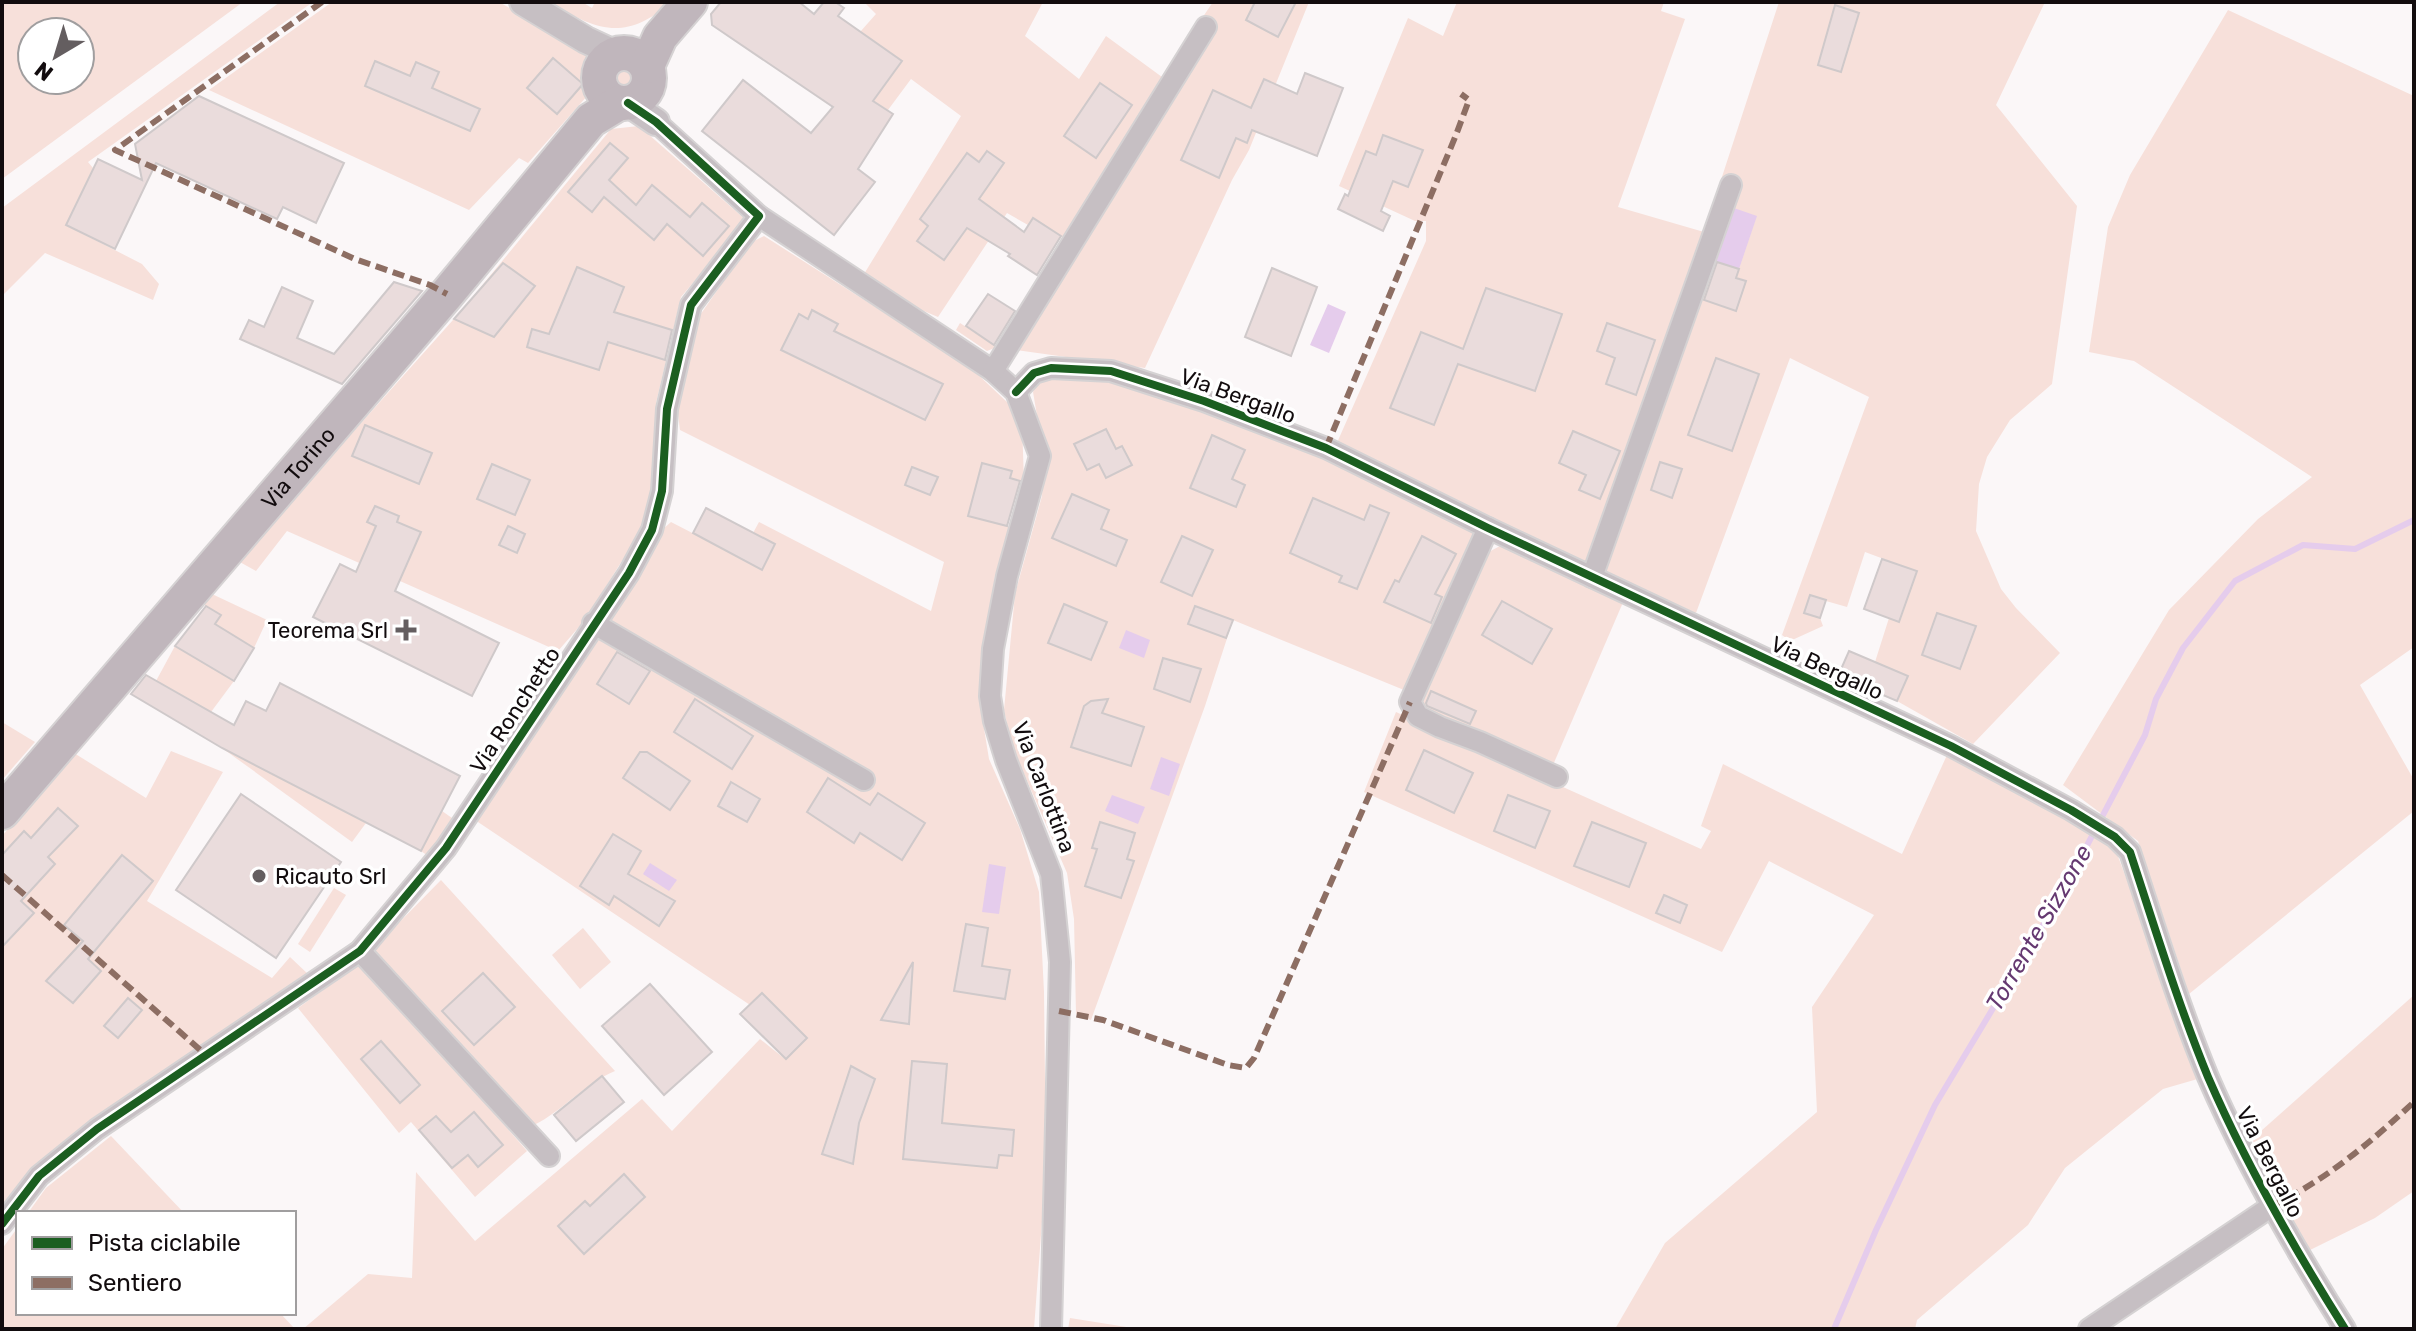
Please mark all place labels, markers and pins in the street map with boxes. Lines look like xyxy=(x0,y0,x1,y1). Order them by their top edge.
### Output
place label: Teorema Srl xyxy=(267,617,388,644)
marker: Teorema Srl xyxy=(395,619,417,641)
place label: Ricauto Srl xyxy=(275,863,386,890)
marker: Ricauto Srl xyxy=(250,867,268,885)

